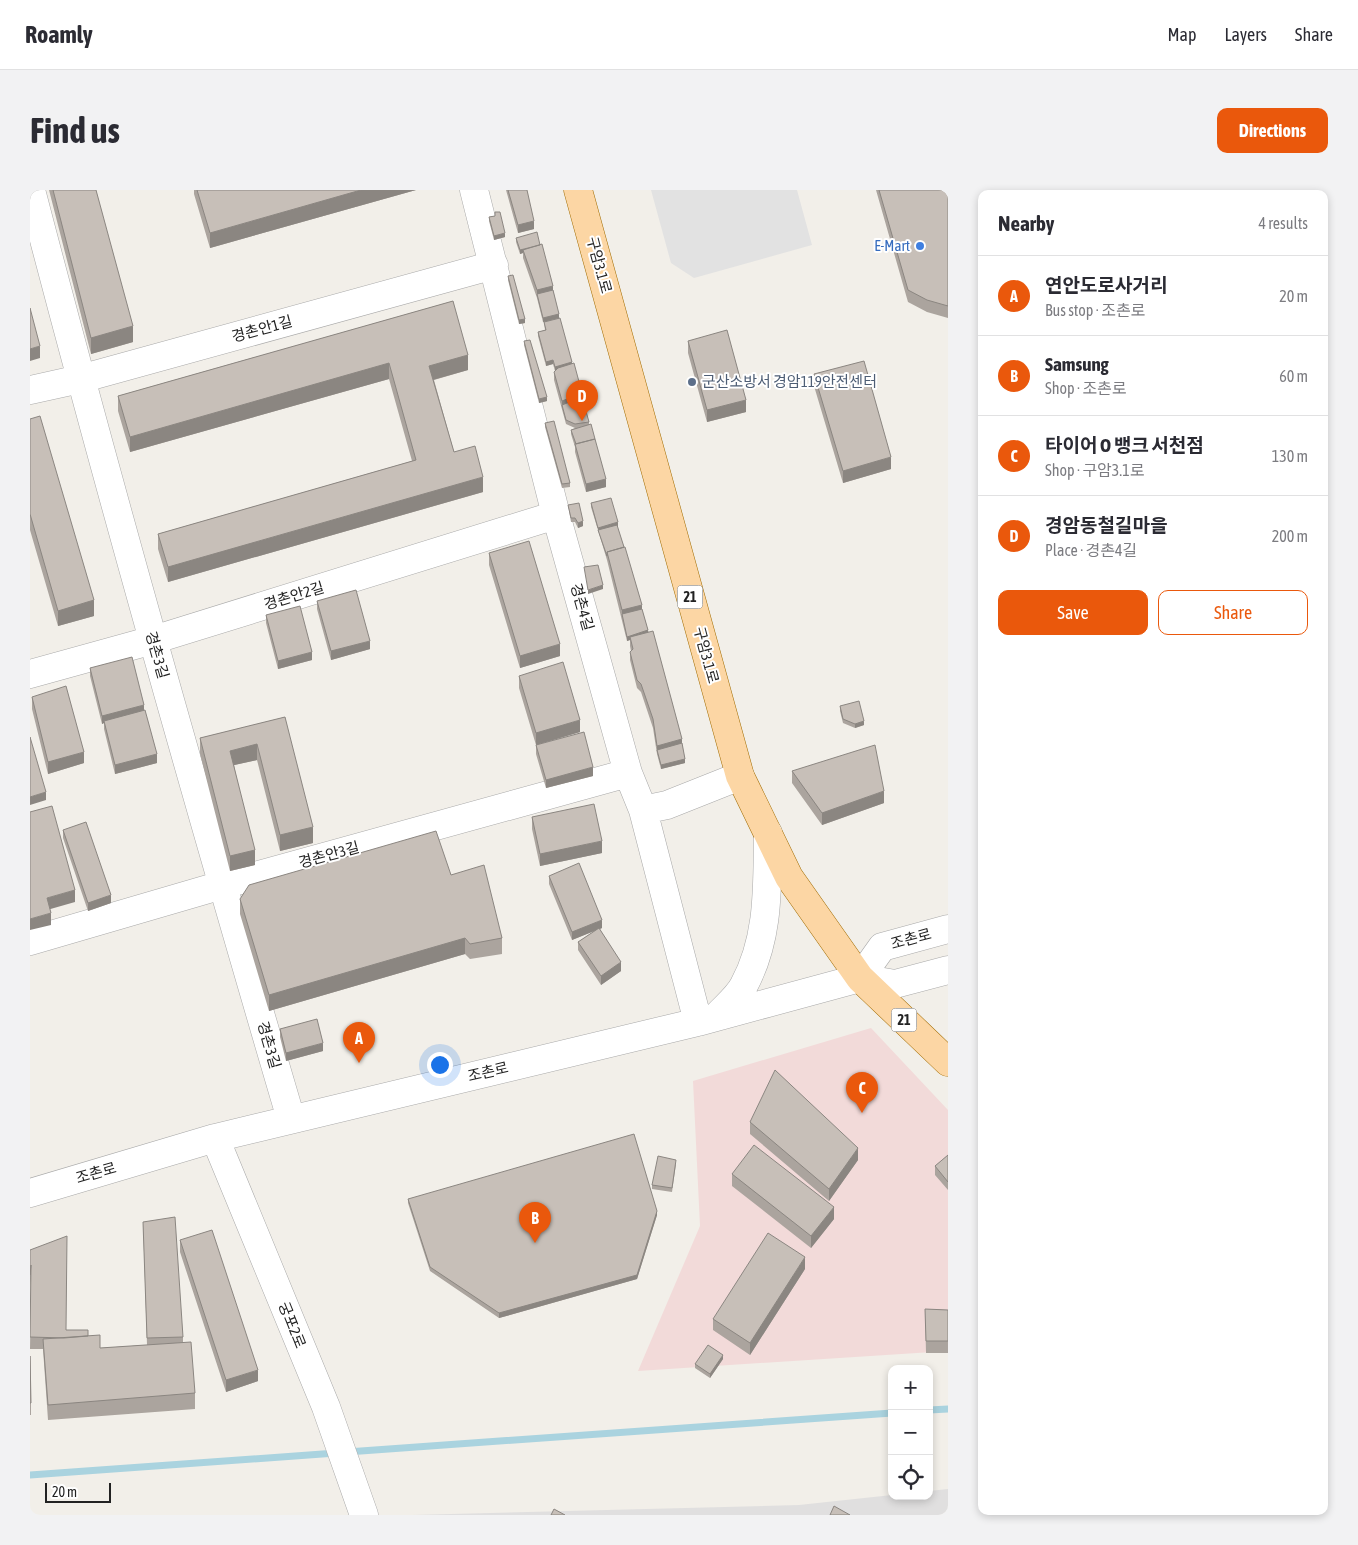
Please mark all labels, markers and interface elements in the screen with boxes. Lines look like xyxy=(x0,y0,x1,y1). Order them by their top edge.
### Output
text: Roamly xyxy=(25,21,93,48)
text: Map xyxy=(1167,24,1196,45)
text: Layers xyxy=(1224,24,1267,45)
text: Share xyxy=(1295,24,1333,45)
button: Directions xyxy=(1217,108,1328,153)
text: Find us xyxy=(30,110,120,150)
text: Nearby xyxy=(998,211,1054,235)
text: 4 results xyxy=(1258,214,1308,232)
street label: 구암3.1로 xyxy=(584,235,615,295)
place label: E-Mart xyxy=(874,237,910,254)
marker: E-Mart xyxy=(914,240,926,252)
text: 연안도로사거리 xyxy=(1045,274,1167,296)
text: A xyxy=(1010,287,1018,305)
text: 20 m xyxy=(1279,287,1308,305)
text: Bus stop · 조촌로 xyxy=(1045,301,1145,319)
street label: 경촌안1길 xyxy=(230,312,294,345)
text: Samsung xyxy=(1045,353,1109,375)
text: B xyxy=(1010,367,1018,385)
text: 60 m xyxy=(1279,367,1308,385)
place label: 군산소방서 경암119안전센터 xyxy=(702,373,877,390)
marker: 군산소방서 경암119안전센터 xyxy=(686,376,698,388)
text: Shop · 조촌로 xyxy=(1045,379,1127,397)
pin: D xyxy=(566,380,598,421)
text: 타이어 O 뱅크 서천점 xyxy=(1045,434,1204,456)
text: C xyxy=(1010,447,1018,465)
text: 130 m xyxy=(1272,447,1308,465)
text: Shop · 구암3.1로 xyxy=(1045,461,1144,479)
text: 경암동철길마을 xyxy=(1045,514,1167,536)
text: D xyxy=(1010,527,1018,545)
text: 200 m xyxy=(1272,527,1308,545)
text: Place · 경촌4길 xyxy=(1045,541,1137,559)
street label: 경촌안2길 xyxy=(262,578,326,613)
street label: 경촌4길 xyxy=(568,581,597,632)
road number: 21 xyxy=(678,586,702,608)
button: Save xyxy=(998,590,1148,635)
button: Share xyxy=(1158,590,1308,635)
street label: 구암3.1로 xyxy=(691,625,722,685)
street label: 경촌3길 xyxy=(143,629,172,680)
street label: 경촌안3길 xyxy=(297,838,361,871)
street label: 조촌로 xyxy=(889,925,933,952)
road number: 21 xyxy=(892,1008,916,1032)
street label: 경촌3길 xyxy=(255,1019,284,1070)
pin: A xyxy=(343,1022,375,1063)
your location xyxy=(427,1052,453,1078)
street label: 조촌로 xyxy=(466,1059,510,1084)
pin: C xyxy=(846,1072,878,1113)
street label: 조촌로 xyxy=(74,1159,118,1186)
pin: B xyxy=(519,1202,551,1243)
street label: 궁포2로 xyxy=(276,1299,309,1350)
map controls xyxy=(888,1365,933,1500)
button: + xyxy=(888,1365,933,1410)
button: − xyxy=(888,1410,933,1455)
button: locate xyxy=(888,1455,933,1500)
scale bar xyxy=(45,1480,111,1503)
text: 20 m xyxy=(52,1484,77,1500)

